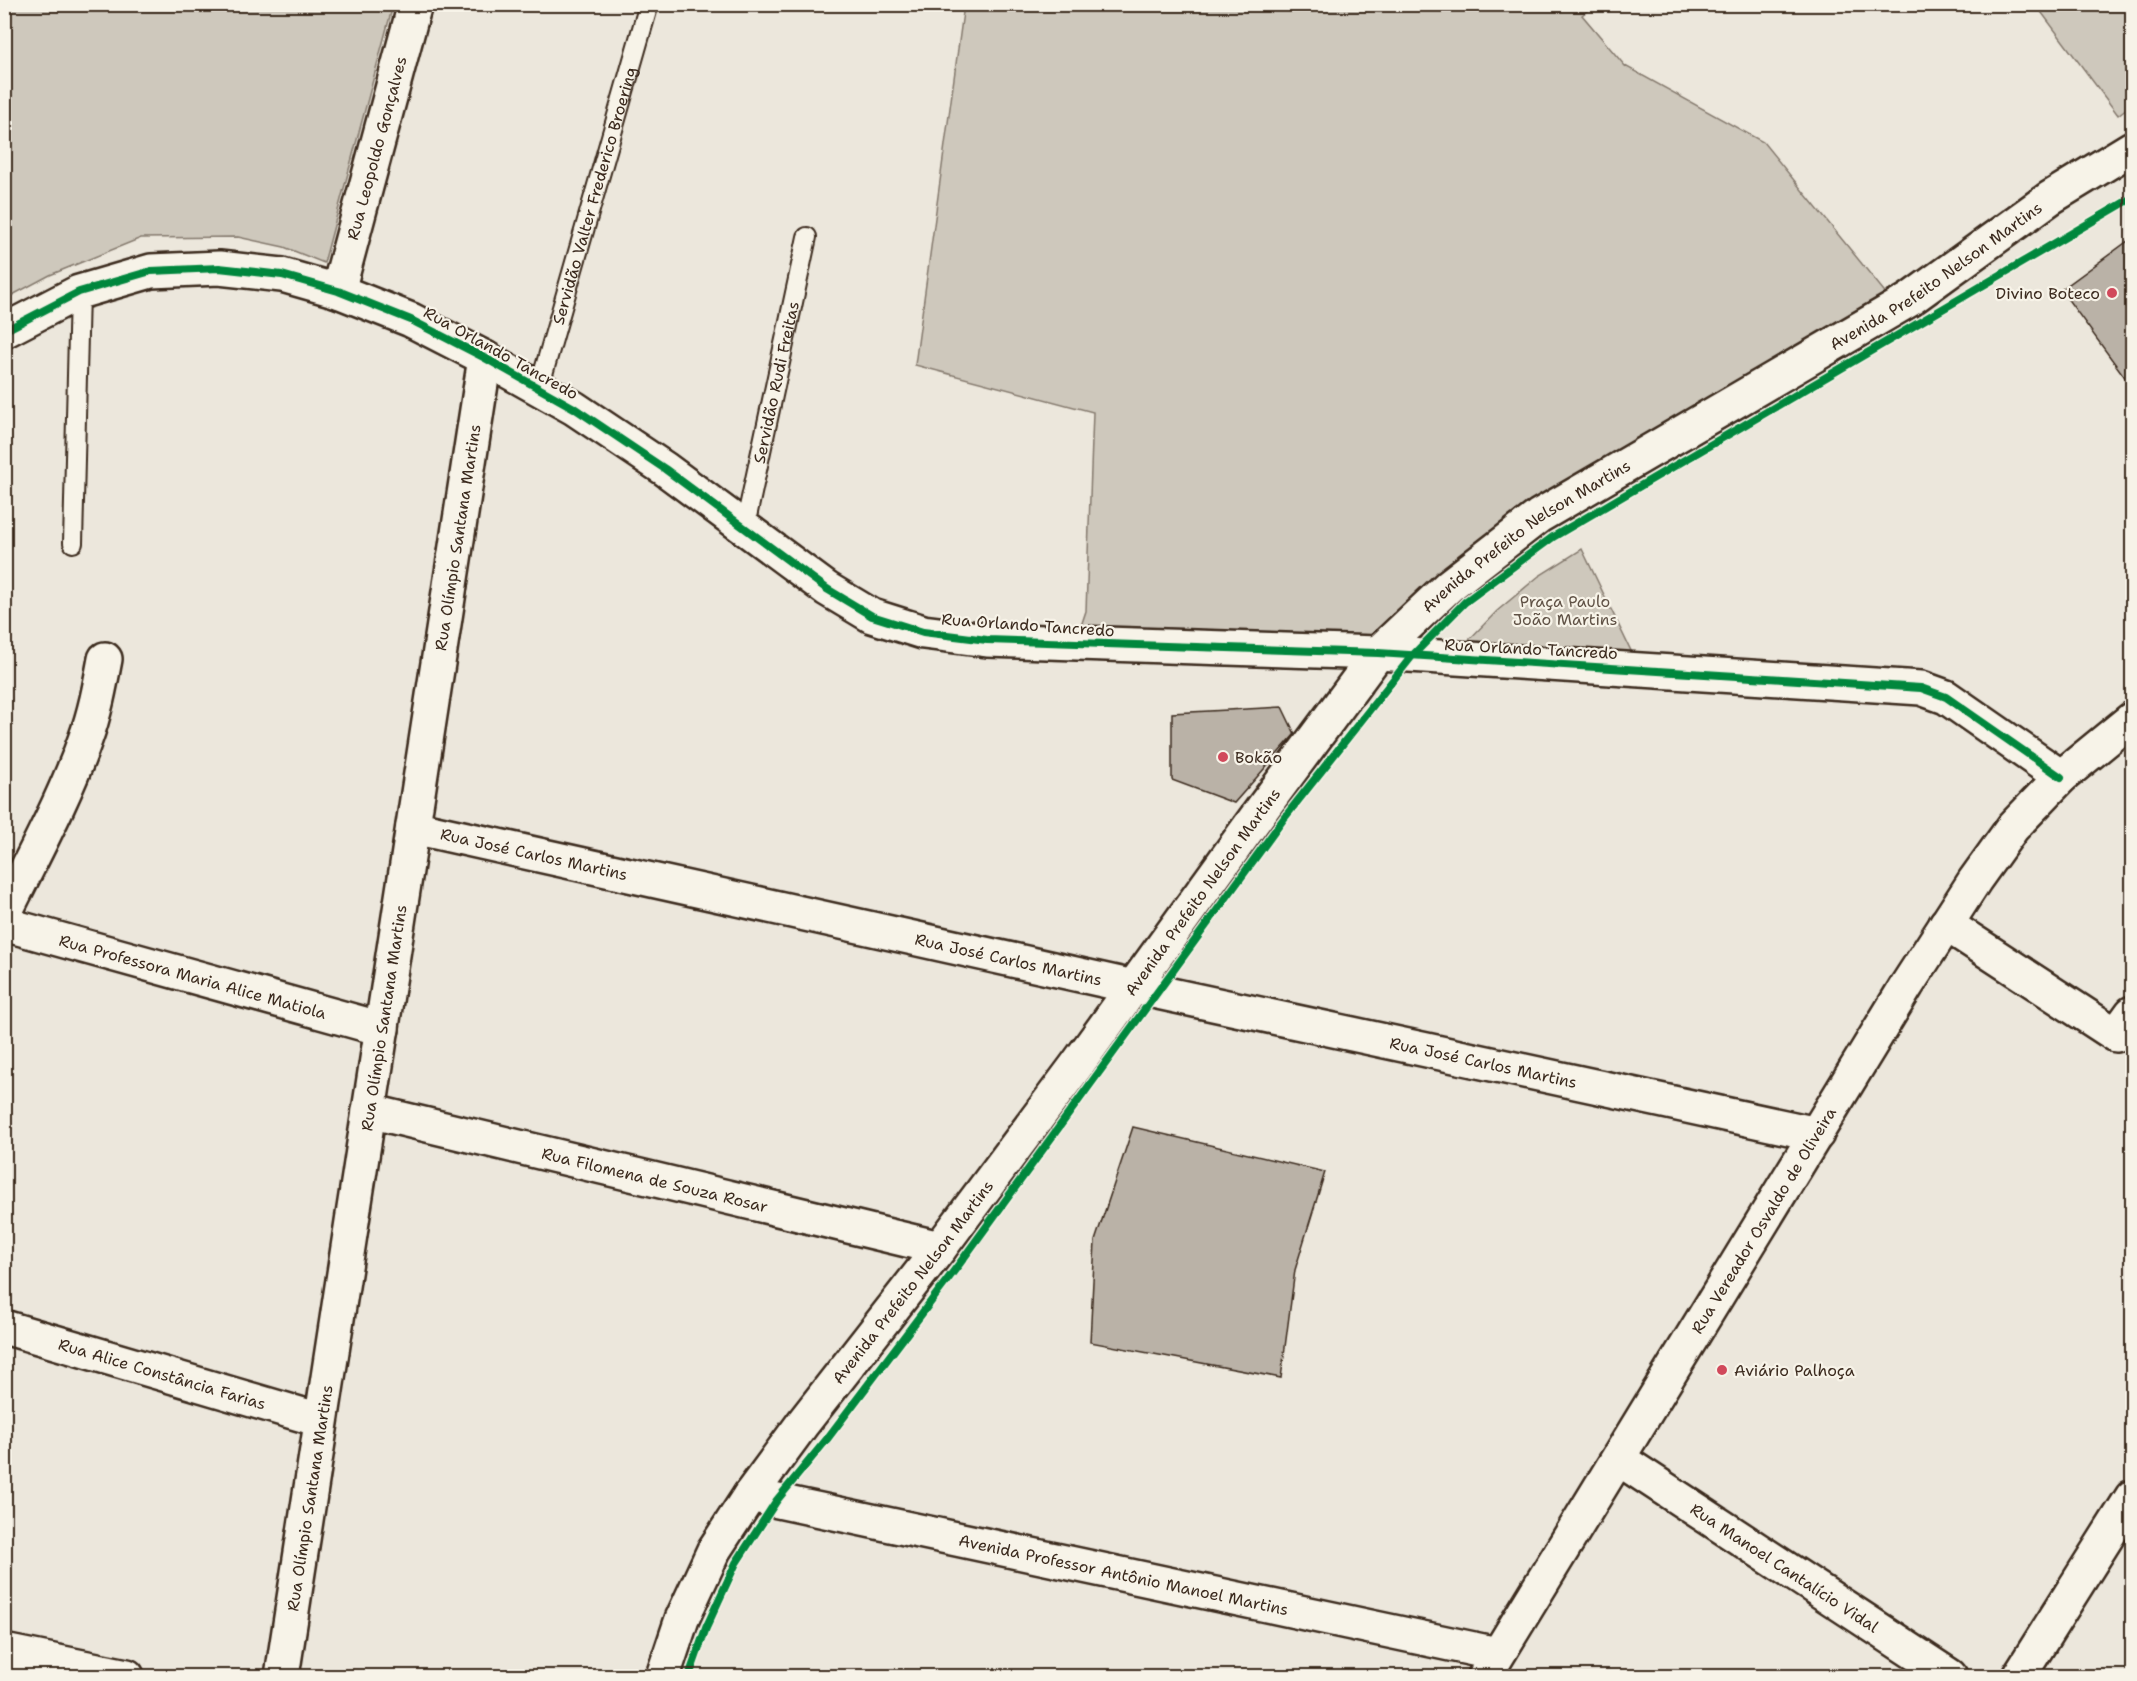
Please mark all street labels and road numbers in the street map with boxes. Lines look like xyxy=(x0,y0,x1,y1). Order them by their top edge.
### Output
street label: Rua Leopoldo Gonçalves xyxy=(342,54,411,242)
street label: Servidão Valter Frederico Broering xyxy=(547,64,641,327)
street label: Avenida Prefeito Nelson Martins xyxy=(1826,197,2046,355)
street label: Servidão Rudi Freitas xyxy=(748,299,803,465)
street label: Rua Orlando Tancredo xyxy=(420,302,582,404)
street label: Rua Olímpio Santana Martins xyxy=(430,423,485,652)
street label: Avenida Prefeito Nelson Martins xyxy=(1417,454,1634,617)
street label: Rua Orlando Tancredo xyxy=(941,608,1115,642)
street label: Rua Orlando Tancredo xyxy=(1444,634,1618,664)
street label: Avenida Prefeito Nelson Martins xyxy=(1120,783,1285,1000)
street label: Rua José Carlos Martins xyxy=(439,823,630,885)
street label: Rua Olímpio Santana Martins xyxy=(356,903,411,1132)
street label: Rua José Carlos Martins xyxy=(913,928,1104,990)
street label: Rua Professora Maria Alice Matiola xyxy=(57,929,329,1024)
street label: Rua José Carlos Martins xyxy=(1388,1032,1579,1093)
street label: Rua Vereador Osvaldo de Oliveira xyxy=(1686,1103,1840,1337)
street label: Rua Filomena de Souza Rosar xyxy=(540,1142,770,1217)
street label: Avenida Prefeito Nelson Martins xyxy=(827,1176,998,1388)
street label: Rua Alice Constância Farias xyxy=(56,1333,269,1414)
street label: Rua Olímpio Santana Martins xyxy=(282,1383,337,1613)
street label: Rua Manoel Cantalício Vidal xyxy=(1686,1498,1883,1637)
street label: Avenida Professor Antônio Manoel Martins xyxy=(957,1529,1290,1620)

